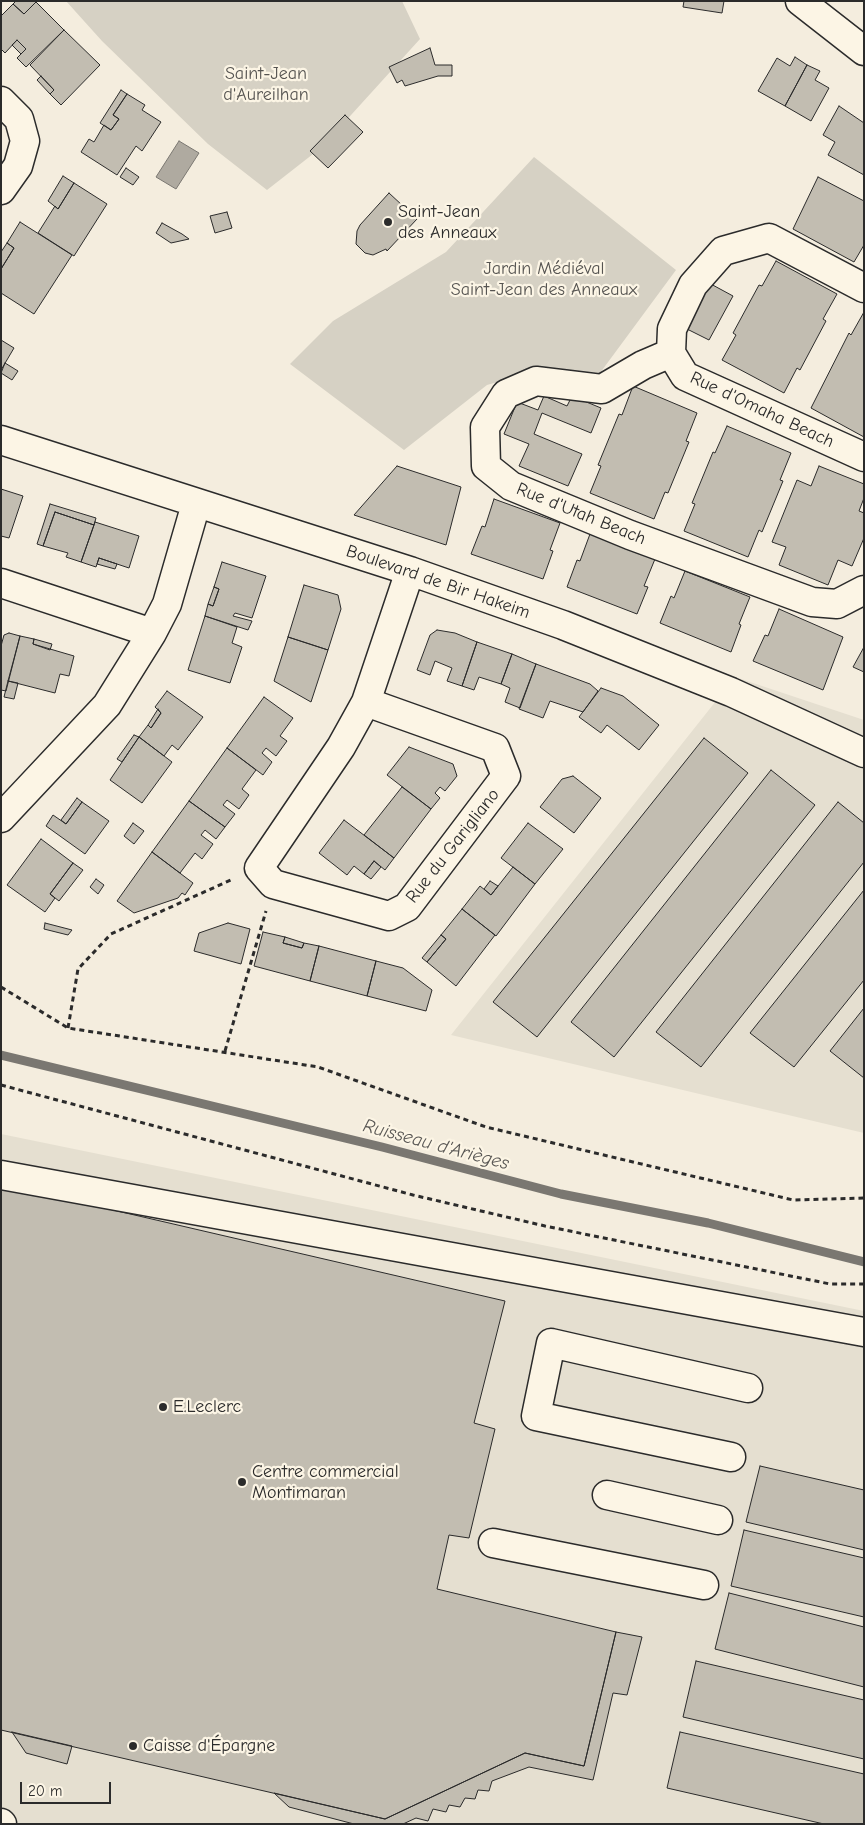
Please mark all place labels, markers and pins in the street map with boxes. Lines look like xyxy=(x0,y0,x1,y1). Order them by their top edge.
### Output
place label: Saint-Jean des Anneaux xyxy=(398,201,496,243)
marker: Saint-Jean des Anneaux xyxy=(382,216,394,228)
place label: E.Leclerc xyxy=(173,1396,241,1418)
marker: E.Leclerc xyxy=(157,1401,169,1413)
place label: Centre commercial Montimaran xyxy=(252,1461,399,1504)
marker: Centre commercial Montimaran xyxy=(236,1476,248,1488)
place label: Caisse d'Épargne xyxy=(143,1735,275,1757)
marker: Caisse d'Épargne xyxy=(127,1740,139,1752)

